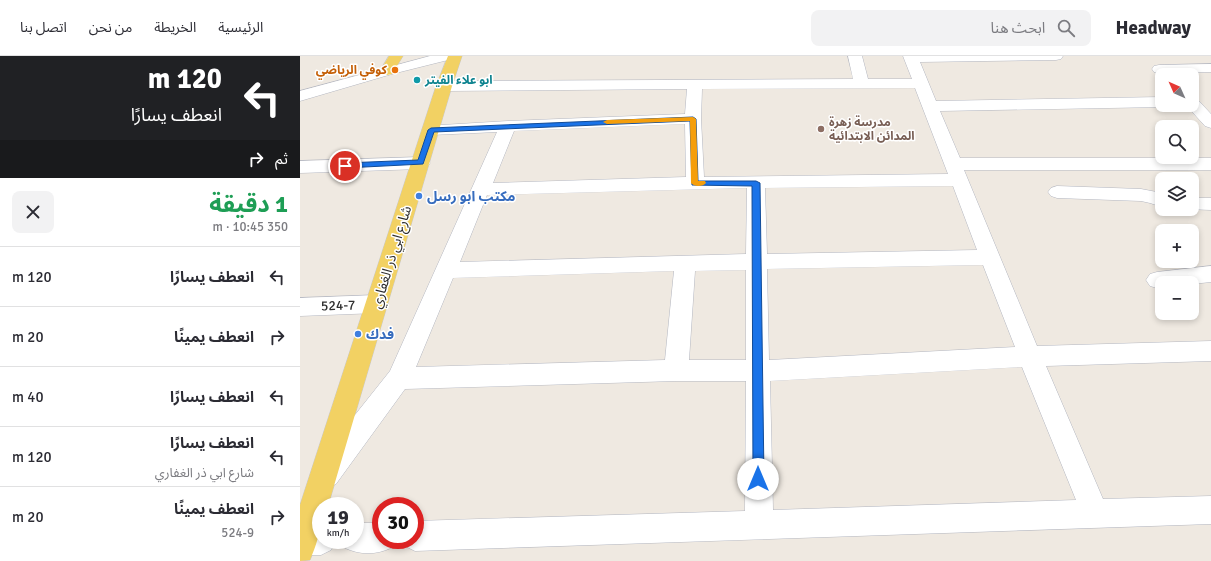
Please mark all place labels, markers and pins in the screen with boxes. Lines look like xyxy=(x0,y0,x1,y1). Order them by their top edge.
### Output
place label: كوفي الرياضي xyxy=(316,63,388,80)
marker: كوفي الرياضي xyxy=(390,65,400,75)
place label: ابو علاء الفيتر xyxy=(424,73,493,88)
marker: ابو علاء الفيتر xyxy=(412,75,422,85)
place label: مدرسة زهرة المدائن الابتدائية xyxy=(829,115,915,144)
marker: مدرسة زهرة المدائن الابتدائية xyxy=(816,124,826,134)
pin xyxy=(328,149,362,183)
place label: مكتب ابو رسل xyxy=(427,188,515,205)
marker: مكتب ابو رسل xyxy=(414,191,424,201)
place label: فدك xyxy=(366,326,394,343)
marker: فدك xyxy=(353,329,363,339)

